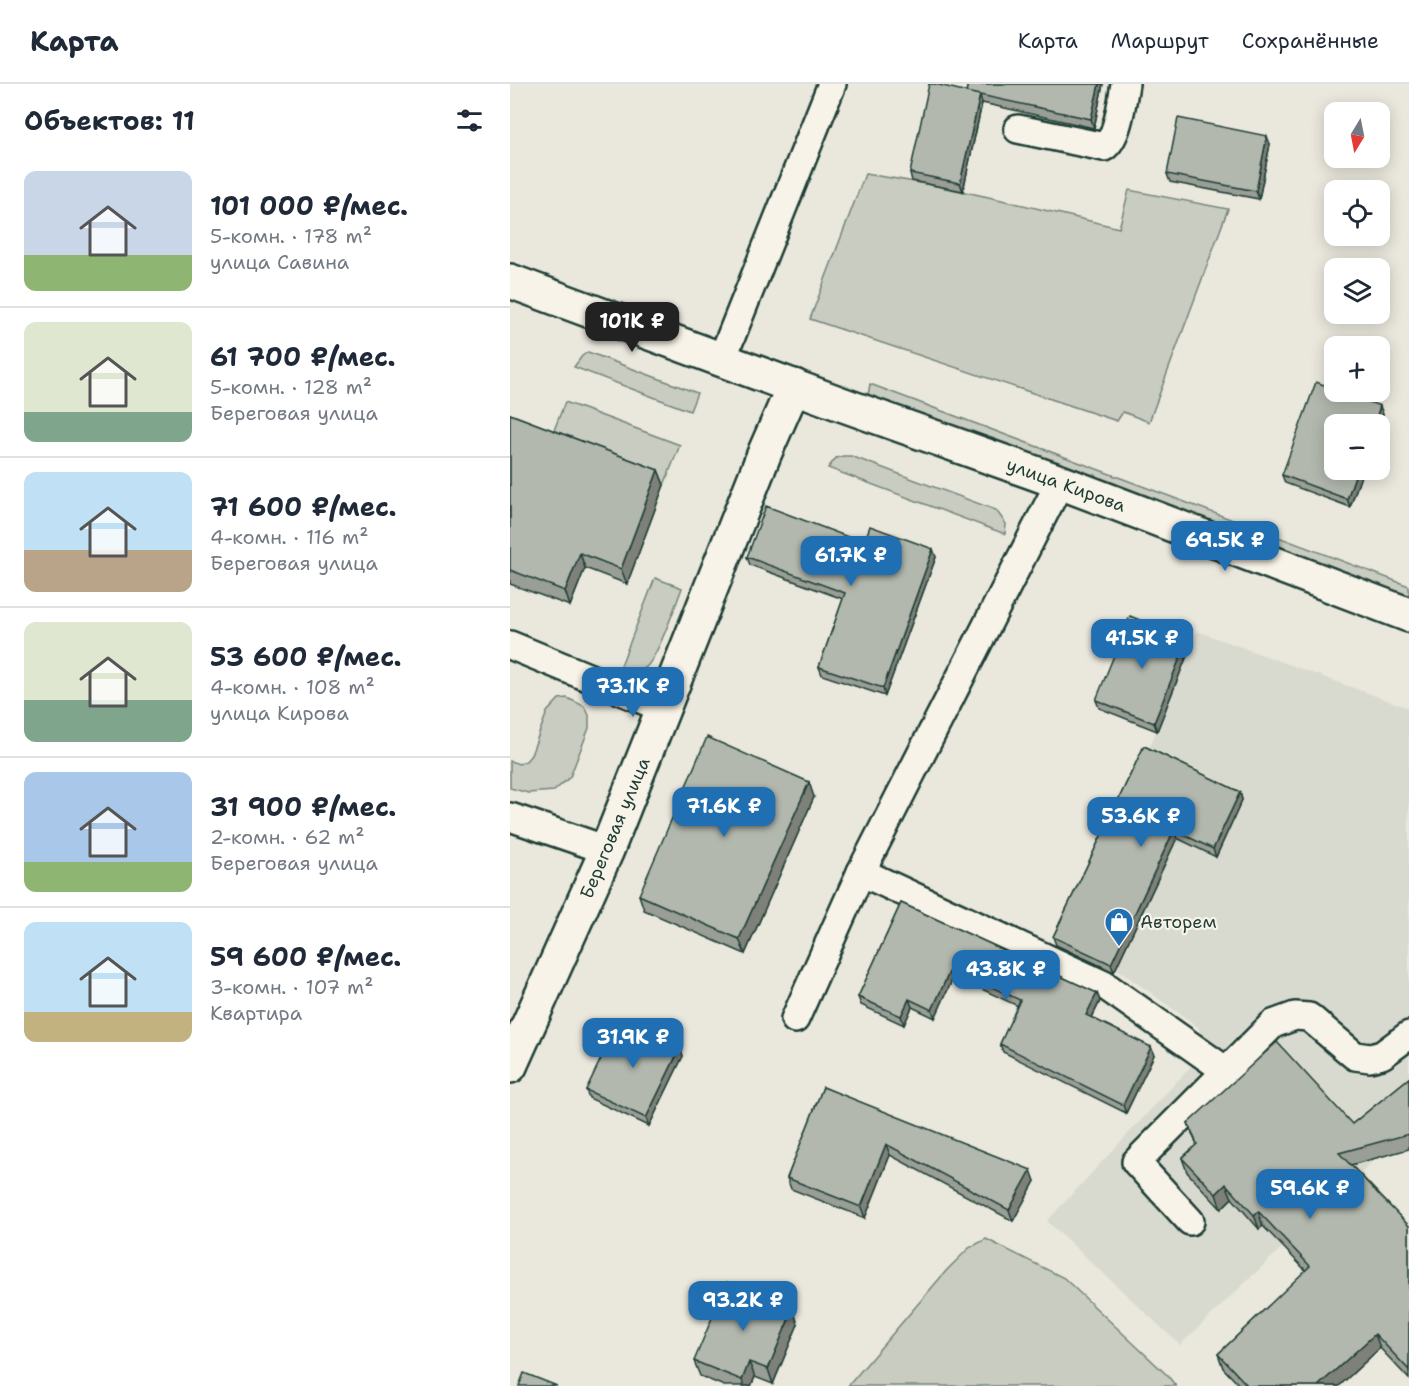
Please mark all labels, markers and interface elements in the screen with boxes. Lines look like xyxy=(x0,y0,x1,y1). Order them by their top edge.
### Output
text: Карта xyxy=(30,22,119,60)
text: Карта xyxy=(1018,27,1078,55)
text: Маршрут xyxy=(1111,27,1209,55)
text: Сохранённые xyxy=(1242,27,1379,55)
north arrow xyxy=(1324,102,1390,168)
map controls xyxy=(1324,102,1390,480)
text: Объектов: 11 xyxy=(24,103,195,138)
icon: filters xyxy=(453,104,486,137)
button: locate xyxy=(1324,180,1390,246)
text: 101 000 ₽/мес. xyxy=(210,188,408,223)
icon: home xyxy=(72,195,144,267)
text: 5-комн. · 178 m² xyxy=(210,223,372,249)
text: улица Савина xyxy=(210,249,349,275)
button: layers xyxy=(1324,258,1390,324)
pin: 101K ₽ xyxy=(583,302,681,353)
text: 101K ₽ xyxy=(599,308,665,334)
button: + xyxy=(1324,336,1390,402)
text: 61 700 ₽/мес. xyxy=(210,339,395,374)
icon: home xyxy=(72,346,144,418)
text: 5-комн. · 128 m² xyxy=(210,374,372,400)
text: Береговая улица xyxy=(210,400,378,426)
button: − xyxy=(1324,414,1390,480)
street label: улица Кирова xyxy=(1003,452,1129,518)
text: 71 600 ₽/мес. xyxy=(210,489,397,524)
icon: home xyxy=(72,496,144,568)
pin: 69.5K ₽ xyxy=(1170,521,1280,572)
text: 4-комн. · 116 m² xyxy=(210,524,369,550)
text: 69.5K ₽ xyxy=(1185,527,1265,553)
pin: 61.7K ₽ xyxy=(796,536,906,587)
text: 61.7K ₽ xyxy=(815,542,887,568)
text: Береговая улица xyxy=(210,550,378,576)
pin: 41.5K ₽ xyxy=(1087,619,1197,670)
text: 41.5K ₽ xyxy=(1105,625,1179,651)
text: 53 600 ₽/мес. xyxy=(210,639,402,674)
icon: home xyxy=(72,646,144,718)
pin: 73.1K ₽ xyxy=(578,667,688,718)
text: 73.1K ₽ xyxy=(596,673,670,699)
text: 4-комн. · 108 m² xyxy=(210,674,375,700)
text: улица Кирова xyxy=(210,700,349,726)
street label: Береговая улица xyxy=(574,754,656,902)
pin: 71.6K ₽ xyxy=(669,787,779,838)
text: 31 900 ₽/мес. xyxy=(210,789,396,824)
text: 71.6K ₽ xyxy=(686,793,762,819)
icon: home xyxy=(72,796,144,868)
pin: 53.6K ₽ xyxy=(1086,797,1196,848)
text: 53.6K ₽ xyxy=(1101,803,1181,829)
text: 2-комн. · 62 m² xyxy=(210,824,364,850)
text: Береговая улица xyxy=(210,850,378,876)
shop icon: Авторем xyxy=(1103,906,1135,948)
place label: Авторем xyxy=(1140,910,1217,934)
text: 59 600 ₽/мес. xyxy=(210,939,401,974)
icon: home xyxy=(72,946,144,1018)
pin: 43.8K ₽ xyxy=(951,950,1061,1001)
text: 43.8K ₽ xyxy=(966,956,1046,982)
text: 3-комн. · 107 m² xyxy=(210,974,374,1000)
text: Квартира xyxy=(210,1000,302,1026)
pin: 31.9K ₽ xyxy=(578,1018,688,1069)
text: 31.9K ₽ xyxy=(596,1024,670,1050)
pin: 59.6K ₽ xyxy=(1255,1169,1365,1220)
text: 59.6K ₽ xyxy=(1270,1175,1350,1201)
pin: 93.2K ₽ xyxy=(688,1281,798,1332)
text: 93.2K ₽ xyxy=(702,1287,784,1313)

